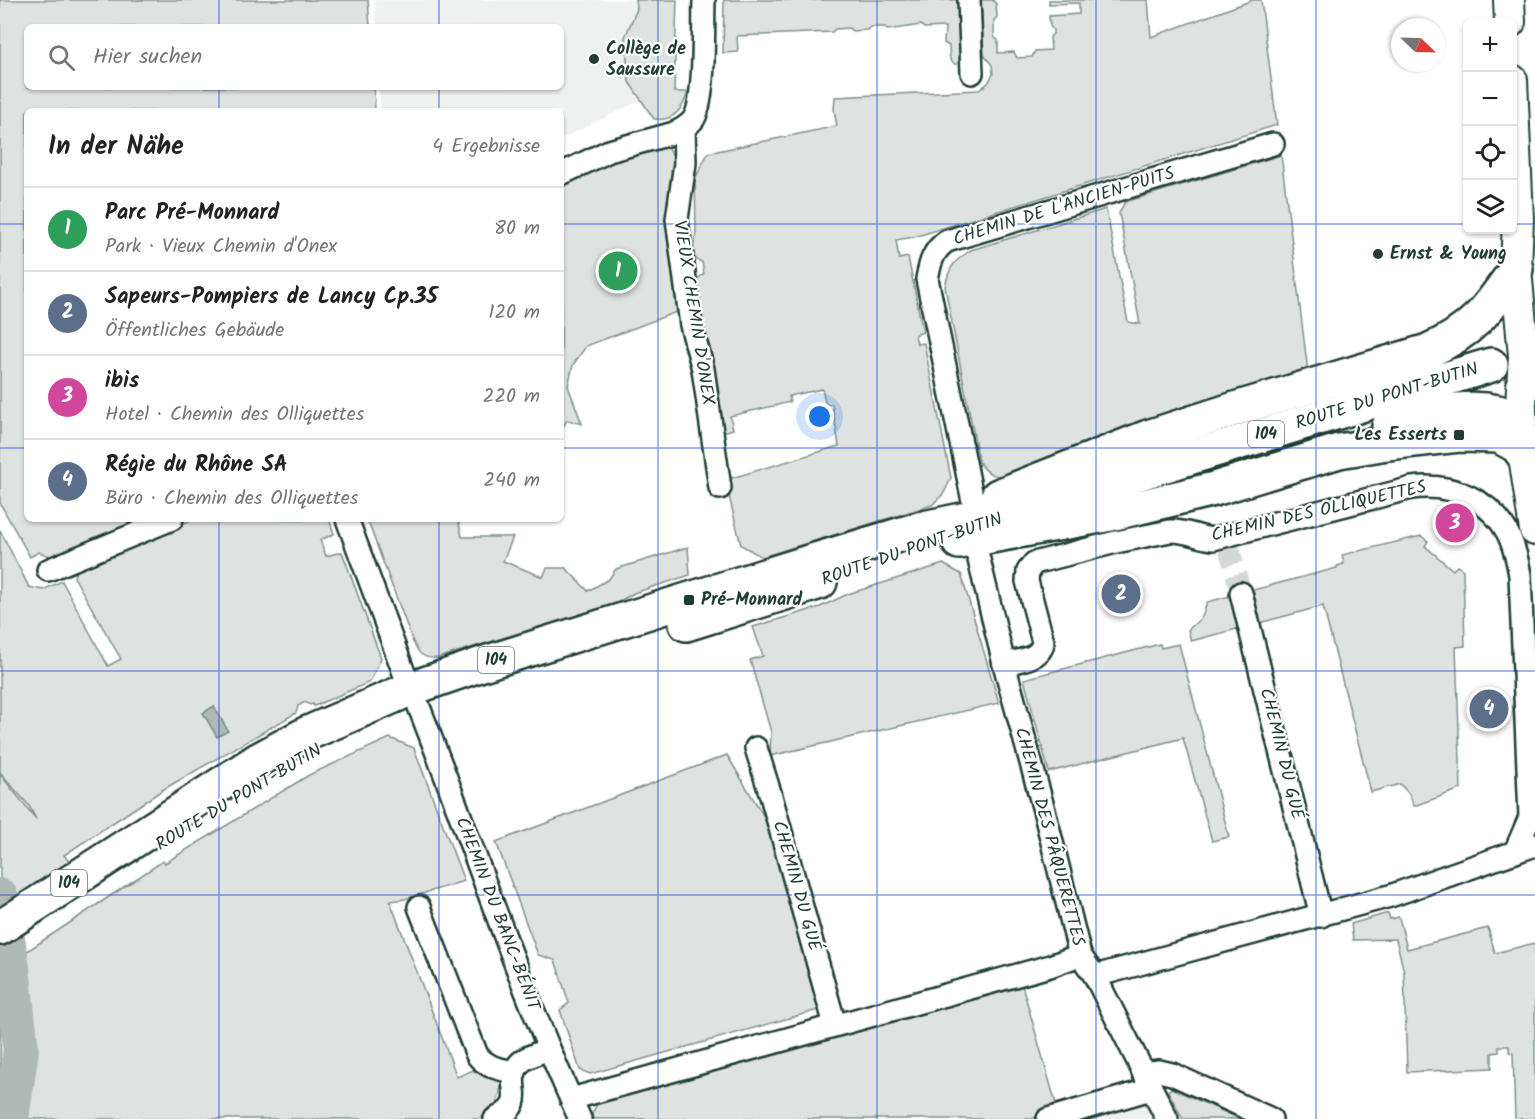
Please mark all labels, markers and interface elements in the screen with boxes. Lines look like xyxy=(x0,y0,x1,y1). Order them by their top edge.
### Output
north arrow xyxy=(1391,18,1445,72)
map controls xyxy=(1463,18,1517,234)
button: + xyxy=(1463,18,1517,72)
search box xyxy=(24,24,564,90)
place label: Collège de Saussure xyxy=(606,35,686,85)
text: Hier suchen xyxy=(93,40,202,75)
icon: search xyxy=(45,41,78,74)
marker: Collège de Saussure xyxy=(587,52,601,66)
button: − xyxy=(1463,72,1517,126)
text: In der Nähe xyxy=(48,126,184,168)
button: locate xyxy=(1463,126,1517,180)
text: 4 Ergebnisse xyxy=(432,131,540,163)
street label: CHEMIN DE L'ANCIEN-PUITS xyxy=(950,159,1179,255)
button: layers xyxy=(1463,180,1517,234)
text: Parc Pré-Monnard xyxy=(105,196,279,231)
text: 1 xyxy=(64,213,71,245)
text: 80 m xyxy=(494,213,540,245)
street label: VIEUX CHEMIN D'ONEX xyxy=(664,219,722,408)
text: Park · Vieux Chemin d'Onex xyxy=(105,231,337,263)
place label: Ernst & Young xyxy=(1390,240,1507,269)
marker: Ernst & Young xyxy=(1371,247,1385,261)
pin: 1 xyxy=(598,248,638,294)
text: Sapeurs-Pompiers de Lancy Cp.35 xyxy=(105,280,438,315)
text: 2 xyxy=(62,297,73,329)
text: 120 m xyxy=(488,297,540,329)
text: Öffentliches Gebäude xyxy=(105,315,284,347)
street label: ROUTE DU PONT-BUTIN xyxy=(1292,355,1482,439)
text: ibis xyxy=(105,364,139,399)
text: 3 xyxy=(62,381,73,413)
text: 220 m xyxy=(483,381,540,413)
text: Hotel · Chemin des Olliquettes xyxy=(105,399,364,431)
your location xyxy=(805,402,834,431)
road number: 104 xyxy=(1248,421,1284,447)
place label: Les Esserts xyxy=(1354,421,1448,450)
marker: Les Esserts xyxy=(1452,428,1466,442)
text: Régie du Rhône SA xyxy=(105,448,288,483)
text: 4 xyxy=(62,465,73,497)
text: 240 m xyxy=(483,465,540,497)
street label: CHEMIN DES OLLIQUETTES xyxy=(1209,473,1430,551)
text: Büro · Chemin des Olliquettes xyxy=(105,483,358,515)
pin: 3 xyxy=(1436,500,1474,546)
street label: ROUTE DU PONT-BUTIN xyxy=(818,505,1006,595)
pin: 2 xyxy=(1102,572,1140,616)
place label: Pré-Monnard xyxy=(701,586,803,615)
marker: Pré-Monnard xyxy=(682,593,696,607)
road number: 104 xyxy=(478,647,514,673)
street label: CHEMIN DU GUÉ xyxy=(1251,685,1311,823)
pin: 4 xyxy=(1470,686,1508,732)
street label: CHEMIN DES PÂQUERETTES xyxy=(1006,724,1092,950)
street label: ROUTE DU PONT-BUTIN xyxy=(150,737,328,859)
street label: CHEMIN DU BANC-BÉNIT xyxy=(447,813,548,1016)
street label: CHEMIN DU GUÉ xyxy=(764,817,829,955)
road number: 104 xyxy=(51,870,87,896)

